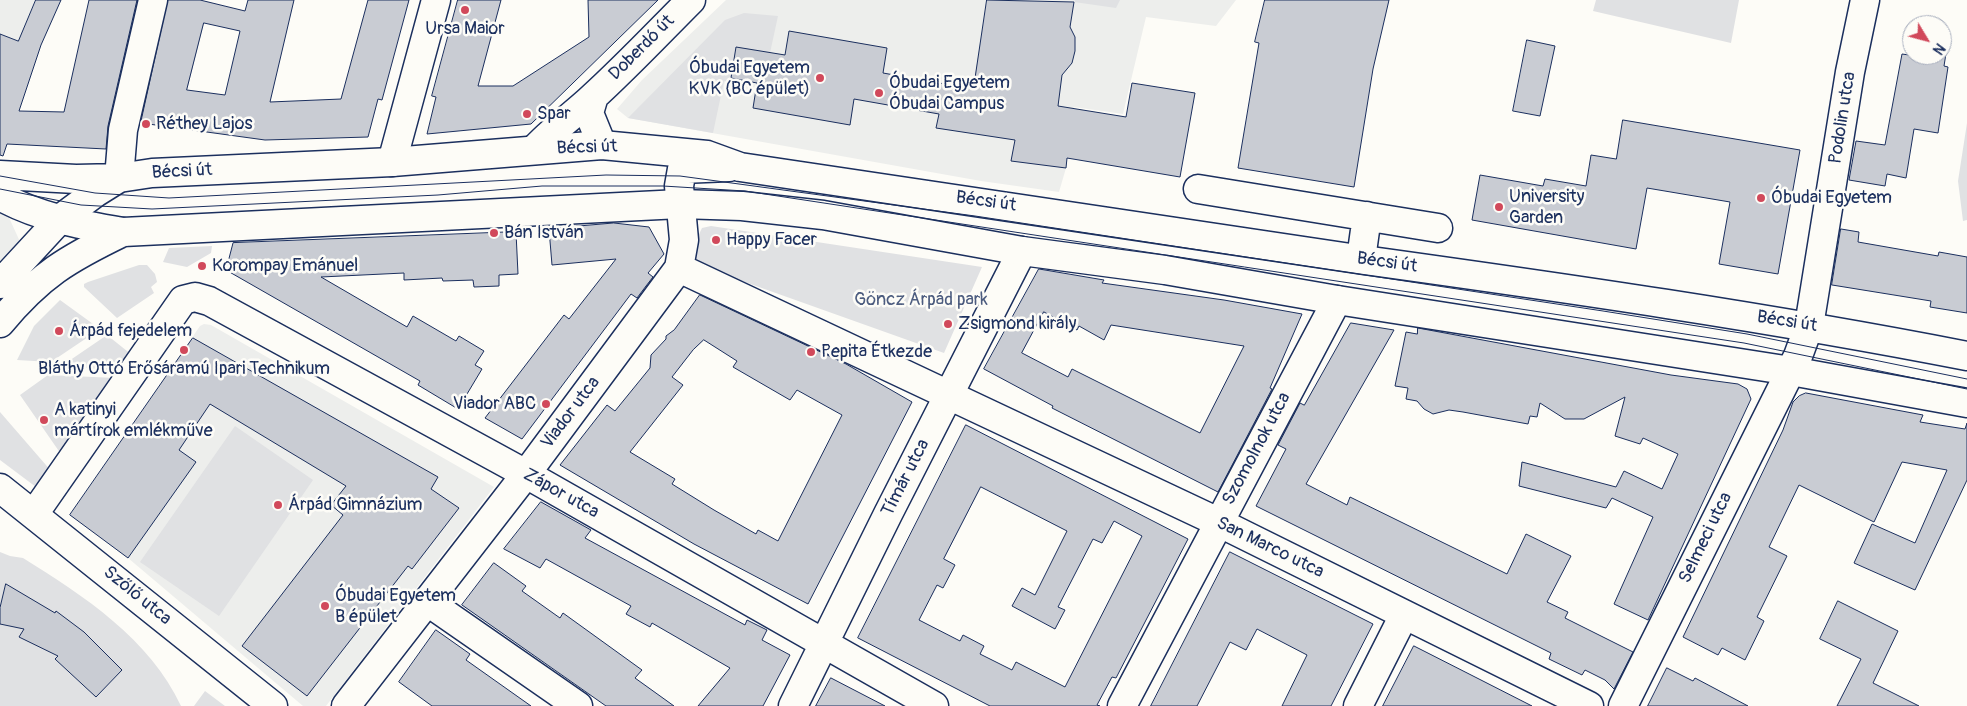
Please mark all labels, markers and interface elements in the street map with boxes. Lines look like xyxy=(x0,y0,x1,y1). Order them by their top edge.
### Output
marker: Ursa Maior xyxy=(459,4,471,16)
street label: Doberdó út xyxy=(605,11,679,85)
north arrow xyxy=(1902,15,1952,65)
place label: Ursa Maior xyxy=(425,18,505,40)
text: N xyxy=(1929,40,1948,58)
place label: Óbudai Egyetem KVK (BC épület) xyxy=(689,57,810,100)
street label: Podolin utca xyxy=(1825,70,1861,166)
marker: Óbudai Egyetem KVK (BC épület) xyxy=(814,72,826,84)
place label: Óbudai Egyetem Óbudai Campus xyxy=(889,72,1010,115)
marker: Óbudai Egyetem Óbudai Campus xyxy=(873,87,885,99)
place label: Spar xyxy=(537,103,571,125)
marker: Spar xyxy=(521,108,533,120)
place label: Réthey Lajos xyxy=(156,113,253,135)
marker: Réthey Lajos xyxy=(140,118,152,130)
street label: Bécsi út xyxy=(556,136,618,160)
street label: Bécsi út xyxy=(151,160,213,184)
place label: University Garden xyxy=(1509,186,1584,228)
street label: Bécsi út xyxy=(954,187,1018,217)
place label: Óbudai Egyetem xyxy=(1771,187,1892,209)
marker: Óbudai Egyetem xyxy=(1755,192,1767,204)
marker: University Garden xyxy=(1493,201,1505,213)
place label: Bán István xyxy=(504,222,584,244)
marker: Bán István xyxy=(488,227,500,239)
place label: Happy Facer xyxy=(726,229,817,251)
marker: Happy Facer xyxy=(710,234,722,246)
street label: Bécsi út xyxy=(1355,248,1419,278)
place label: Korompay Emánuel xyxy=(212,255,358,277)
marker: Korompay Emánuel xyxy=(196,260,208,272)
park label: Göncz Árpád park xyxy=(854,289,988,311)
street label: Bécsi út xyxy=(1755,307,1819,337)
place label: Zsigmond király xyxy=(958,313,1076,335)
marker: Zsigmond király xyxy=(942,318,954,330)
place label: Árpád fejedelem xyxy=(69,320,192,342)
marker: Árpád fejedelem xyxy=(53,325,65,337)
place label: Pepita Étkezde xyxy=(821,341,932,363)
marker: Bláthy Ottó Erősáramú Ipari Technikum xyxy=(178,344,190,356)
marker: Pepita Étkezde xyxy=(805,346,817,358)
place label: Bláthy Ottó Erősáramú Ipari Technikum xyxy=(38,358,330,380)
street label: Viador utca xyxy=(537,373,605,453)
street label: Szomolnok utca xyxy=(1218,389,1296,509)
place label: Viador ABC xyxy=(453,393,536,415)
marker: Viador ABC xyxy=(540,398,552,410)
place label: A katinyi mártírok emlékműve xyxy=(54,399,213,442)
marker: A katinyi mártírok emlékműve xyxy=(38,414,50,426)
street label: Tímár utca xyxy=(877,436,935,520)
street label: Zápor utca xyxy=(519,464,603,524)
street label: Selmeci utca xyxy=(1675,489,1737,587)
place label: Árpád Gimnázium xyxy=(288,494,423,516)
marker: Árpád Gimnázium xyxy=(272,499,284,511)
street label: San Marco utca xyxy=(1213,513,1327,583)
street label: Szőlő utca xyxy=(99,562,175,630)
place label: Óbudai Egyetem B épület xyxy=(335,585,456,628)
marker: Óbudai Egyetem B épület xyxy=(319,600,331,612)

